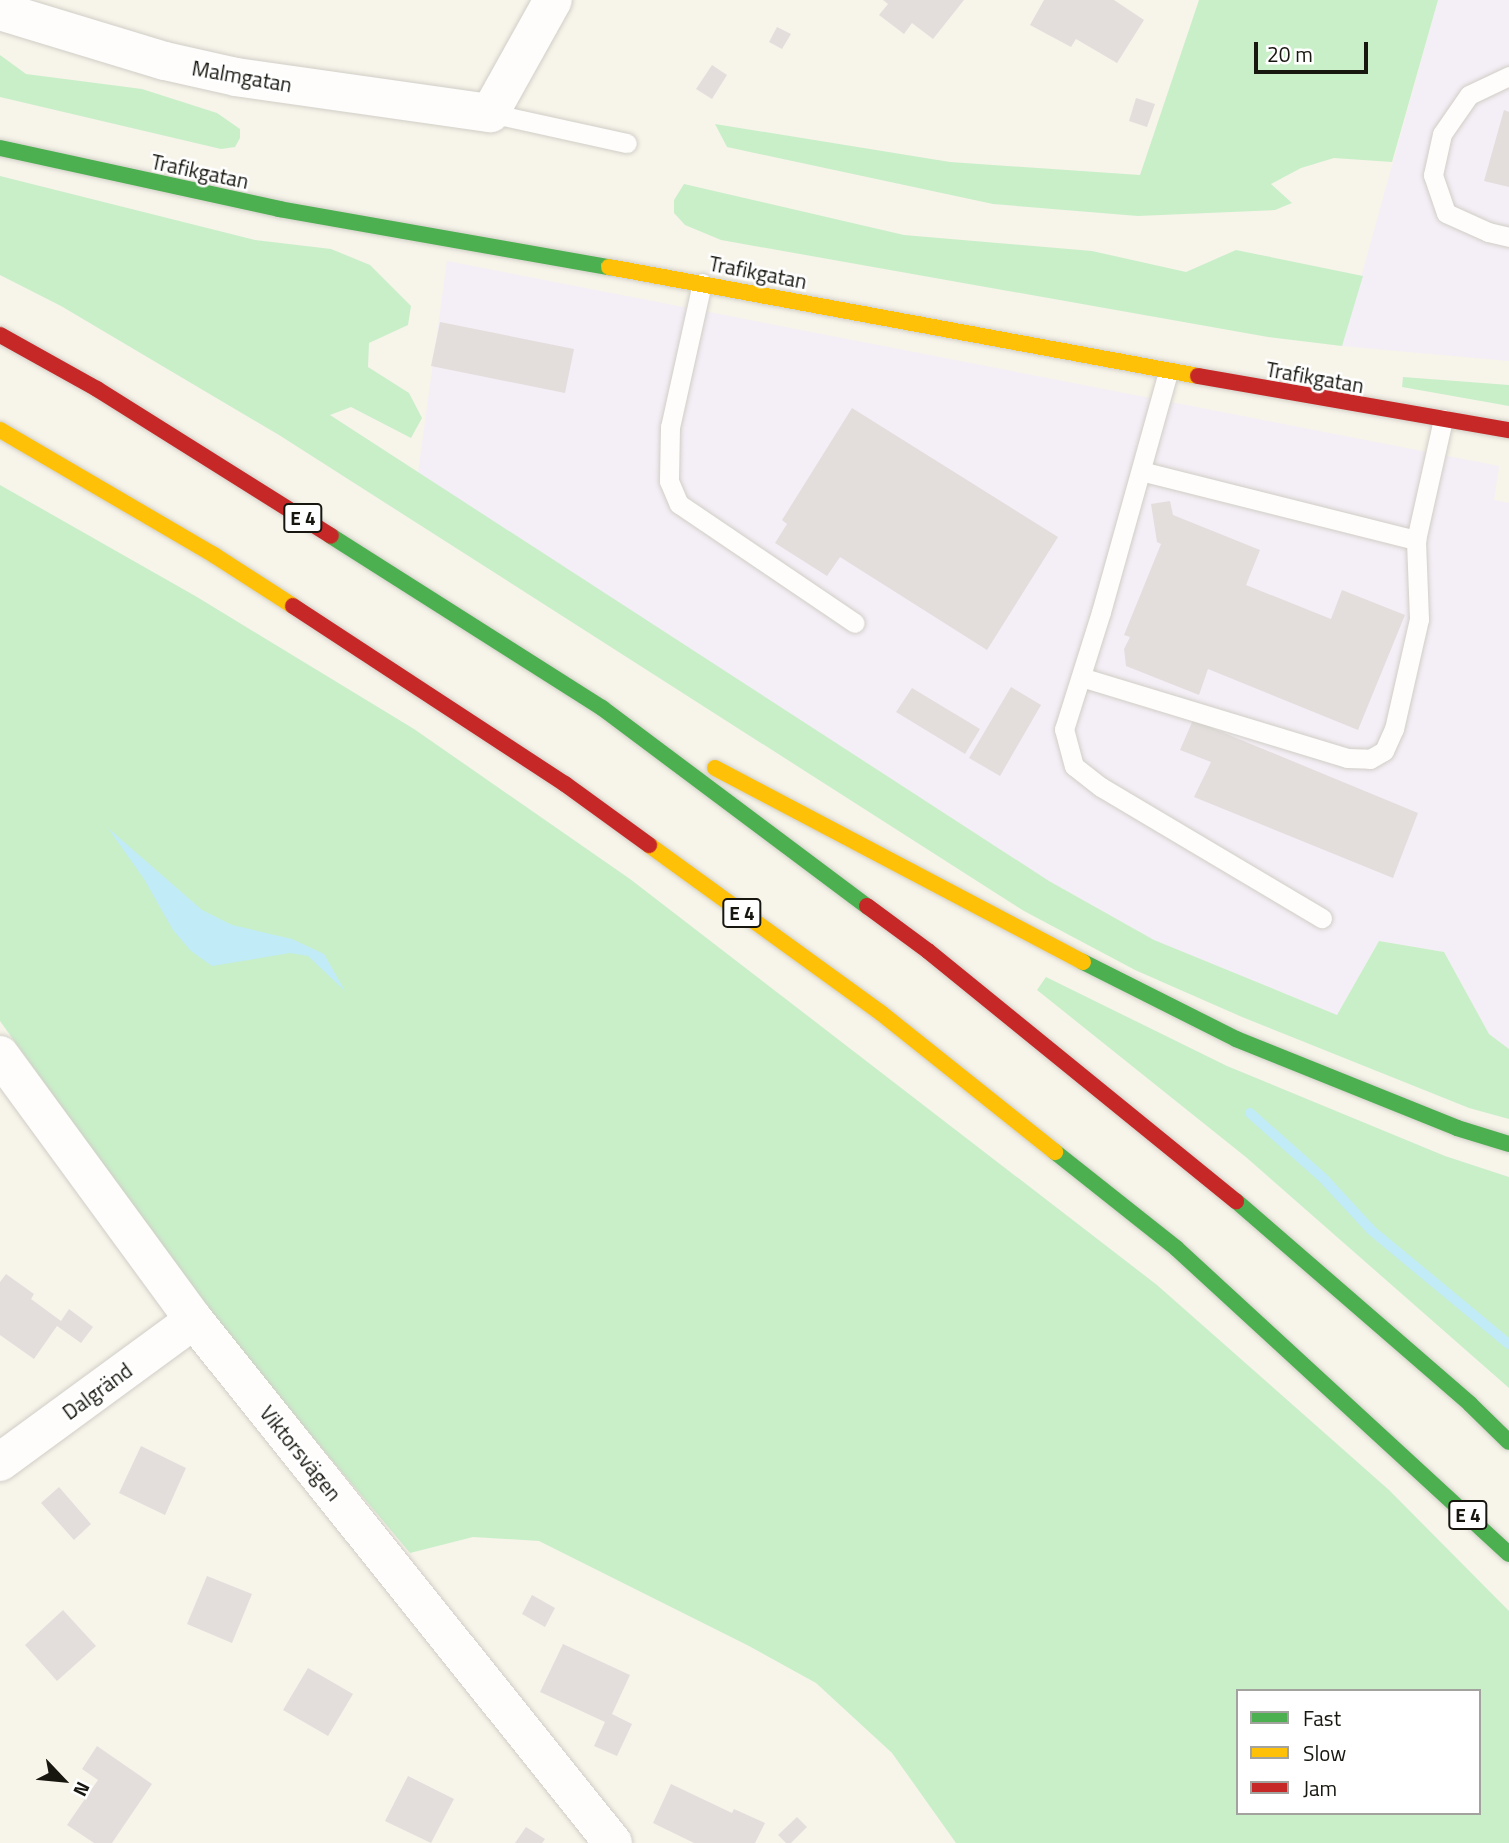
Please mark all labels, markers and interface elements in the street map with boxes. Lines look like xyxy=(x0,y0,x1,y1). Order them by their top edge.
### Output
scale bar xyxy=(1257,28,1371,72)
text: 20 m xyxy=(1267,38,1313,70)
street label: Malmgatan xyxy=(190,55,294,97)
street label: Trafikgatan xyxy=(149,148,251,194)
street label: Trafikgatan xyxy=(707,250,809,294)
street label: Trafikgatan xyxy=(1264,356,1366,398)
road number: E 4 xyxy=(282,503,324,534)
road number: E 4 xyxy=(721,897,763,928)
street label: Dalgränd xyxy=(57,1357,137,1425)
street label: Viktorsvägen xyxy=(255,1400,347,1506)
road number: E 4 xyxy=(1447,1499,1489,1530)
legend xyxy=(1236,1689,1481,1815)
text: Fast xyxy=(1303,1702,1341,1734)
text: Slow xyxy=(1303,1737,1346,1769)
north arrow xyxy=(28,1745,98,1815)
text: Jam xyxy=(1303,1772,1337,1804)
text: N xyxy=(66,1777,98,1802)

